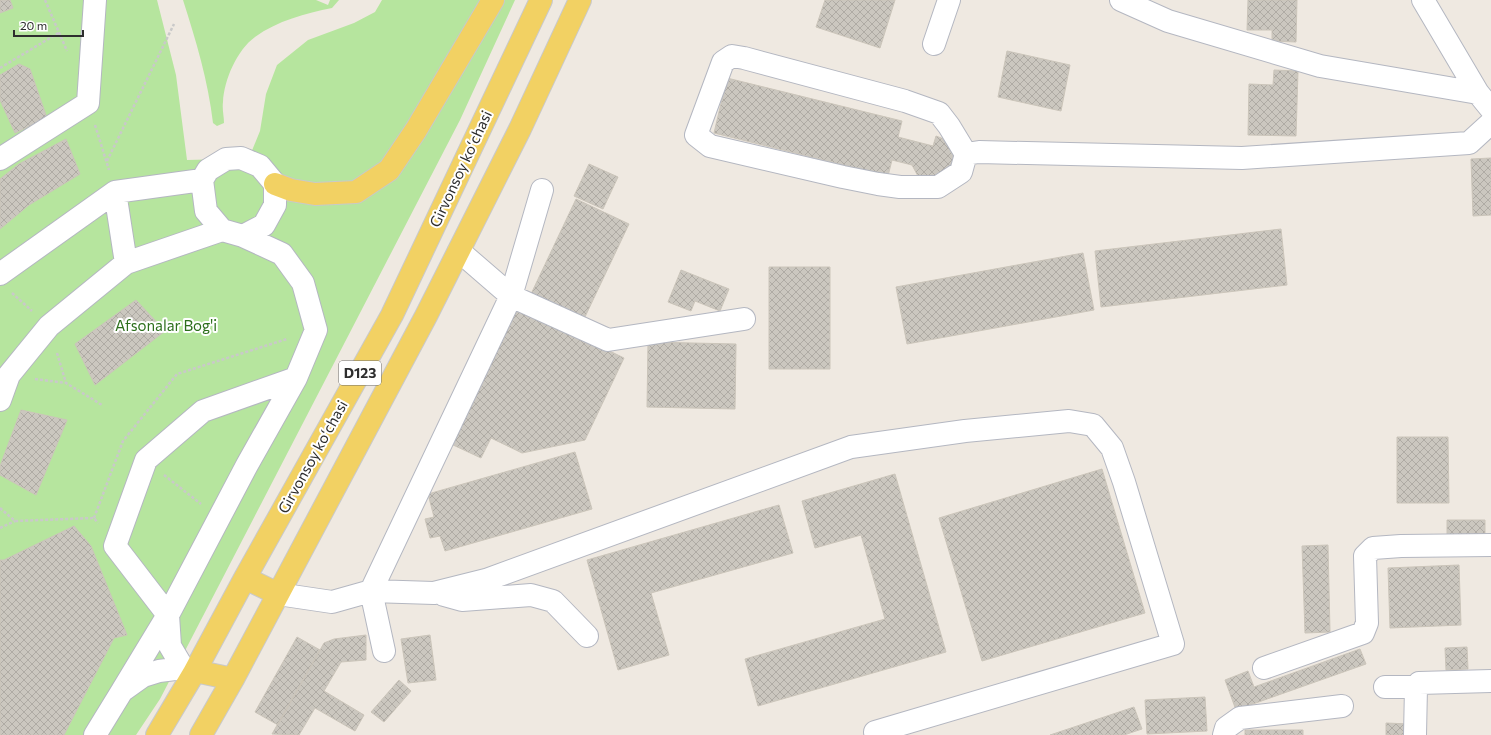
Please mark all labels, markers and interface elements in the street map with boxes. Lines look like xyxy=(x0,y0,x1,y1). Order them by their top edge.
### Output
scale bar xyxy=(14,12,83,38)
text: 20 m xyxy=(20,18,47,32)
street label: Girvonsoy koʻchasi xyxy=(425,107,495,230)
park label: Afsonalar Bog'i xyxy=(115,316,217,334)
road number: D123 xyxy=(339,361,381,385)
street label: Girvonsoy koʻchasi xyxy=(274,397,351,516)

